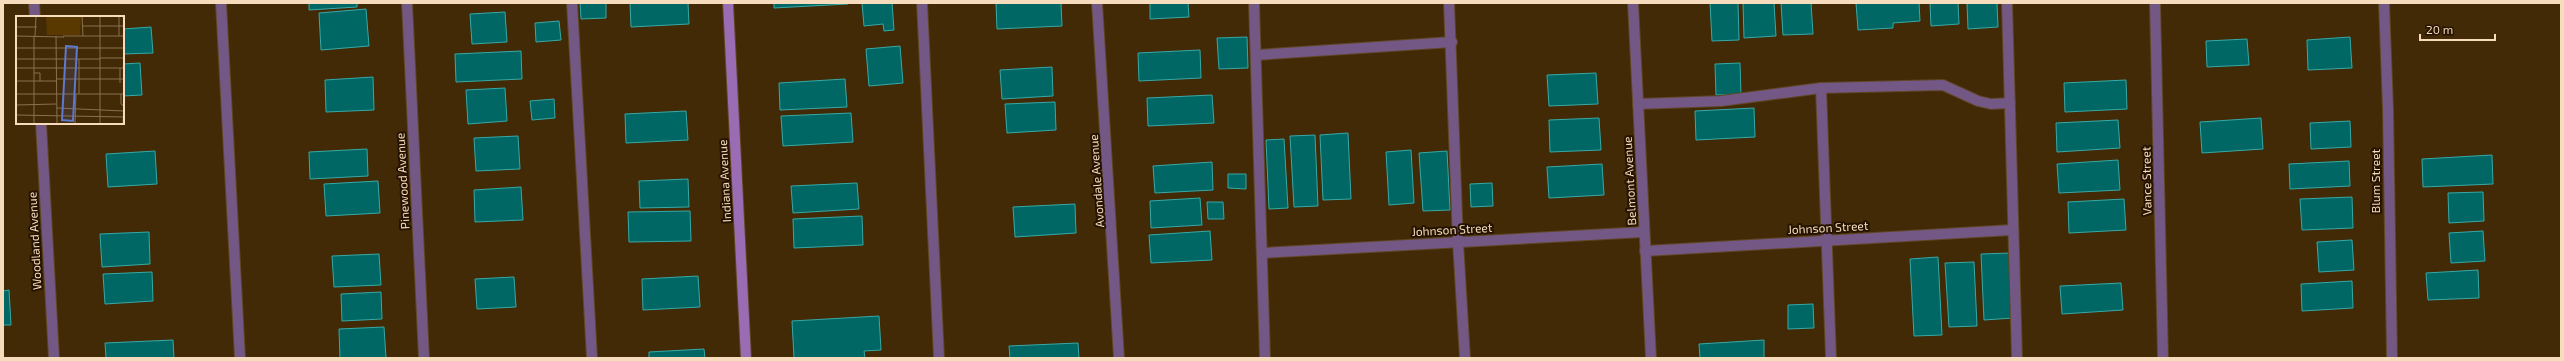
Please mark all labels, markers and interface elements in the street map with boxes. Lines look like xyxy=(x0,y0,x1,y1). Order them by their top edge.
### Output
inset map xyxy=(16,16,124,124)
scale bar xyxy=(2420,16,2495,42)
text: 20 m xyxy=(2426,22,2453,36)
street label: Pinewood Avenue xyxy=(392,132,412,230)
street label: Avondale Avenue xyxy=(1086,134,1106,228)
street label: Belmont Avenue xyxy=(1620,136,1638,226)
street label: Indiana Avenue xyxy=(715,139,733,223)
street label: Vance Street xyxy=(2138,146,2154,216)
street label: Blum Street xyxy=(2368,148,2382,213)
street label: Woodland Avenue xyxy=(24,192,44,290)
street label: Johnson Street xyxy=(1787,218,1869,236)
street label: Johnson Street xyxy=(1411,220,1493,238)

